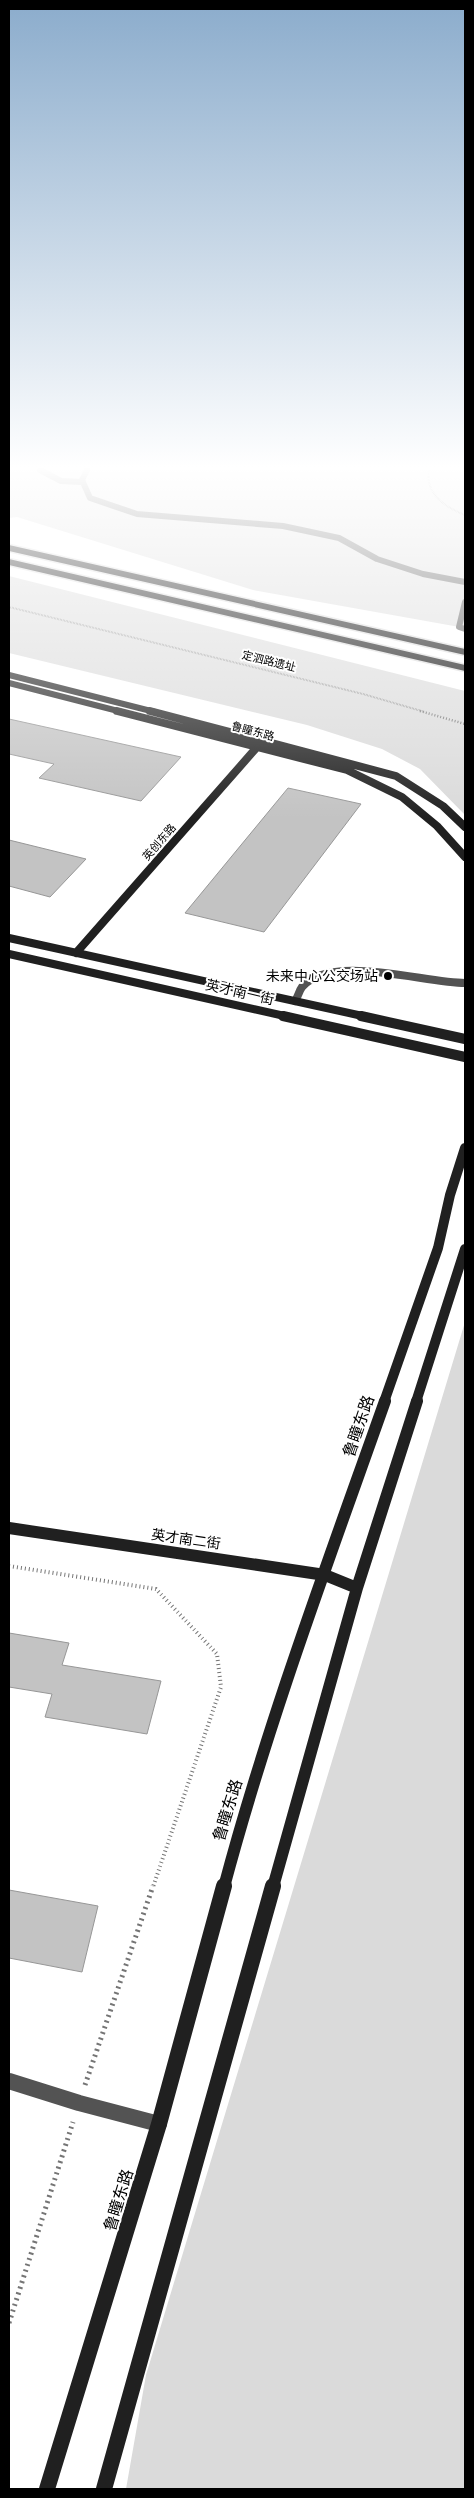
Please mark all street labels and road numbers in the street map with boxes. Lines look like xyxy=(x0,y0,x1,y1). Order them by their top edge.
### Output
street label: 定泗路遗址 xyxy=(241,648,297,674)
street label: 鲁瞳东路 xyxy=(230,719,276,743)
street label: 英创东路 xyxy=(139,821,179,863)
street label: 英才南一街 xyxy=(204,975,276,1009)
street label: 鲁瞳东路 xyxy=(339,1393,378,1460)
street label: 英才南二街 xyxy=(150,1525,222,1553)
street label: 鲁瞳东路 xyxy=(209,1777,246,1844)
street label: 鲁瞳东路 xyxy=(100,2167,137,2234)

